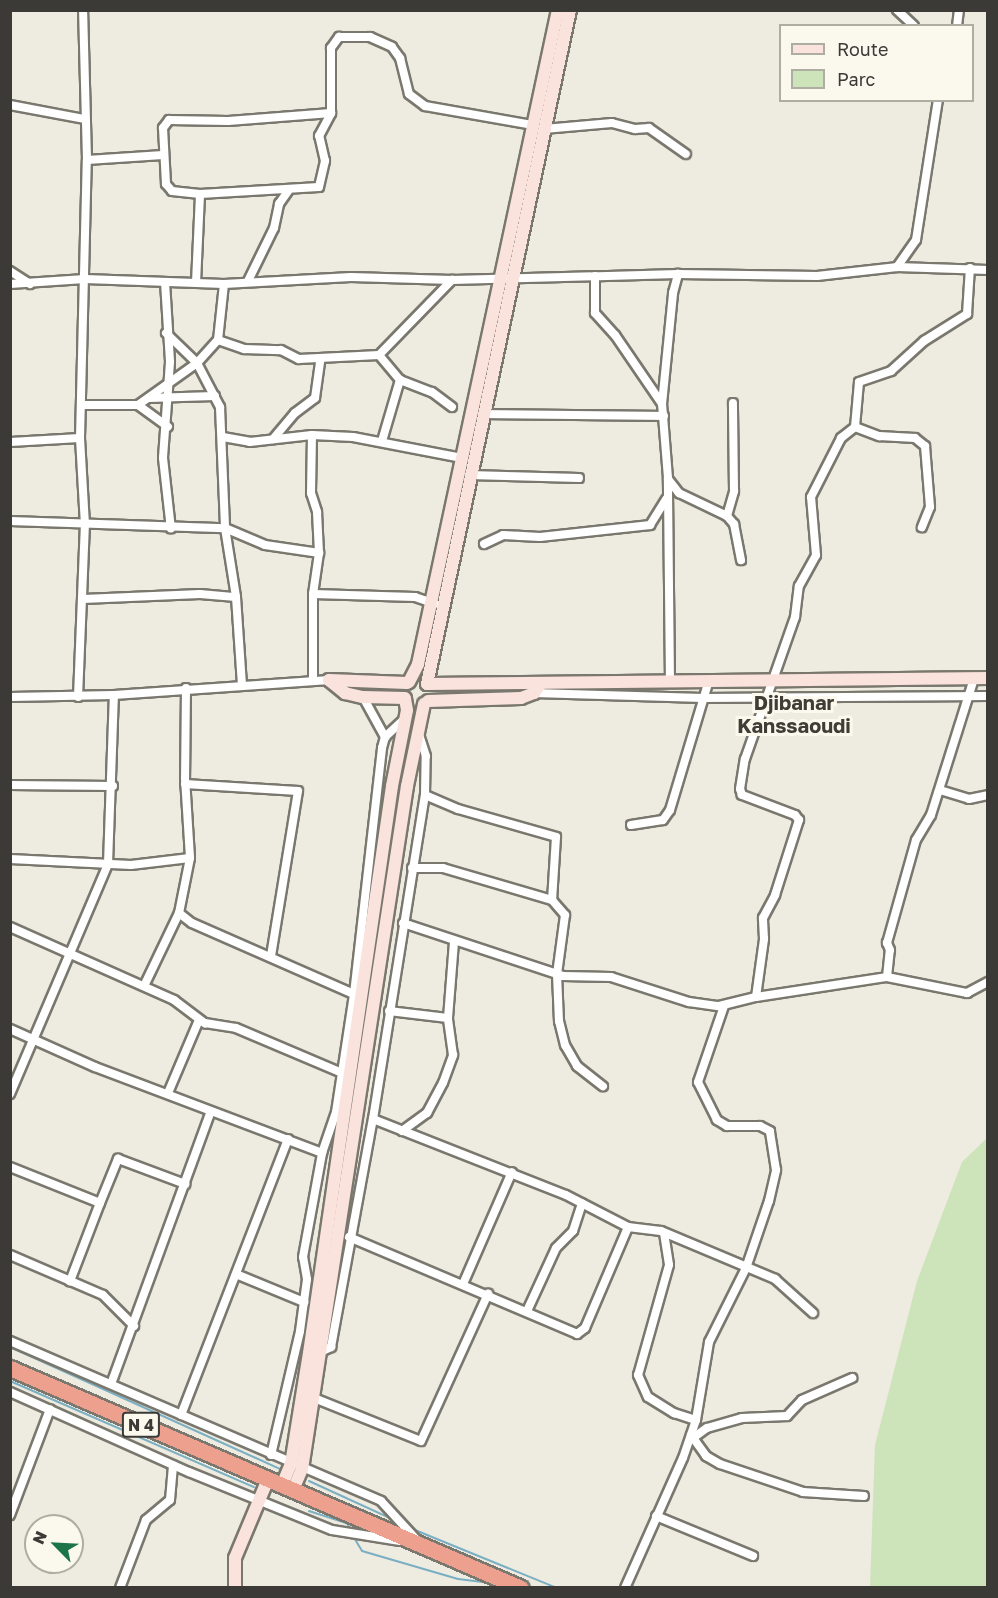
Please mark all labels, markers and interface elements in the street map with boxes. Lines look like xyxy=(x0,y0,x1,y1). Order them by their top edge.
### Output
legend xyxy=(779,24,974,102)
text: Route xyxy=(837,38,888,60)
text: Parc xyxy=(837,68,875,90)
district label: Djibanar Kanssaoudi xyxy=(737,690,851,737)
road number: N 4 xyxy=(122,1412,160,1438)
north arrow xyxy=(24,1514,84,1574)
text: N xyxy=(28,1528,51,1547)

